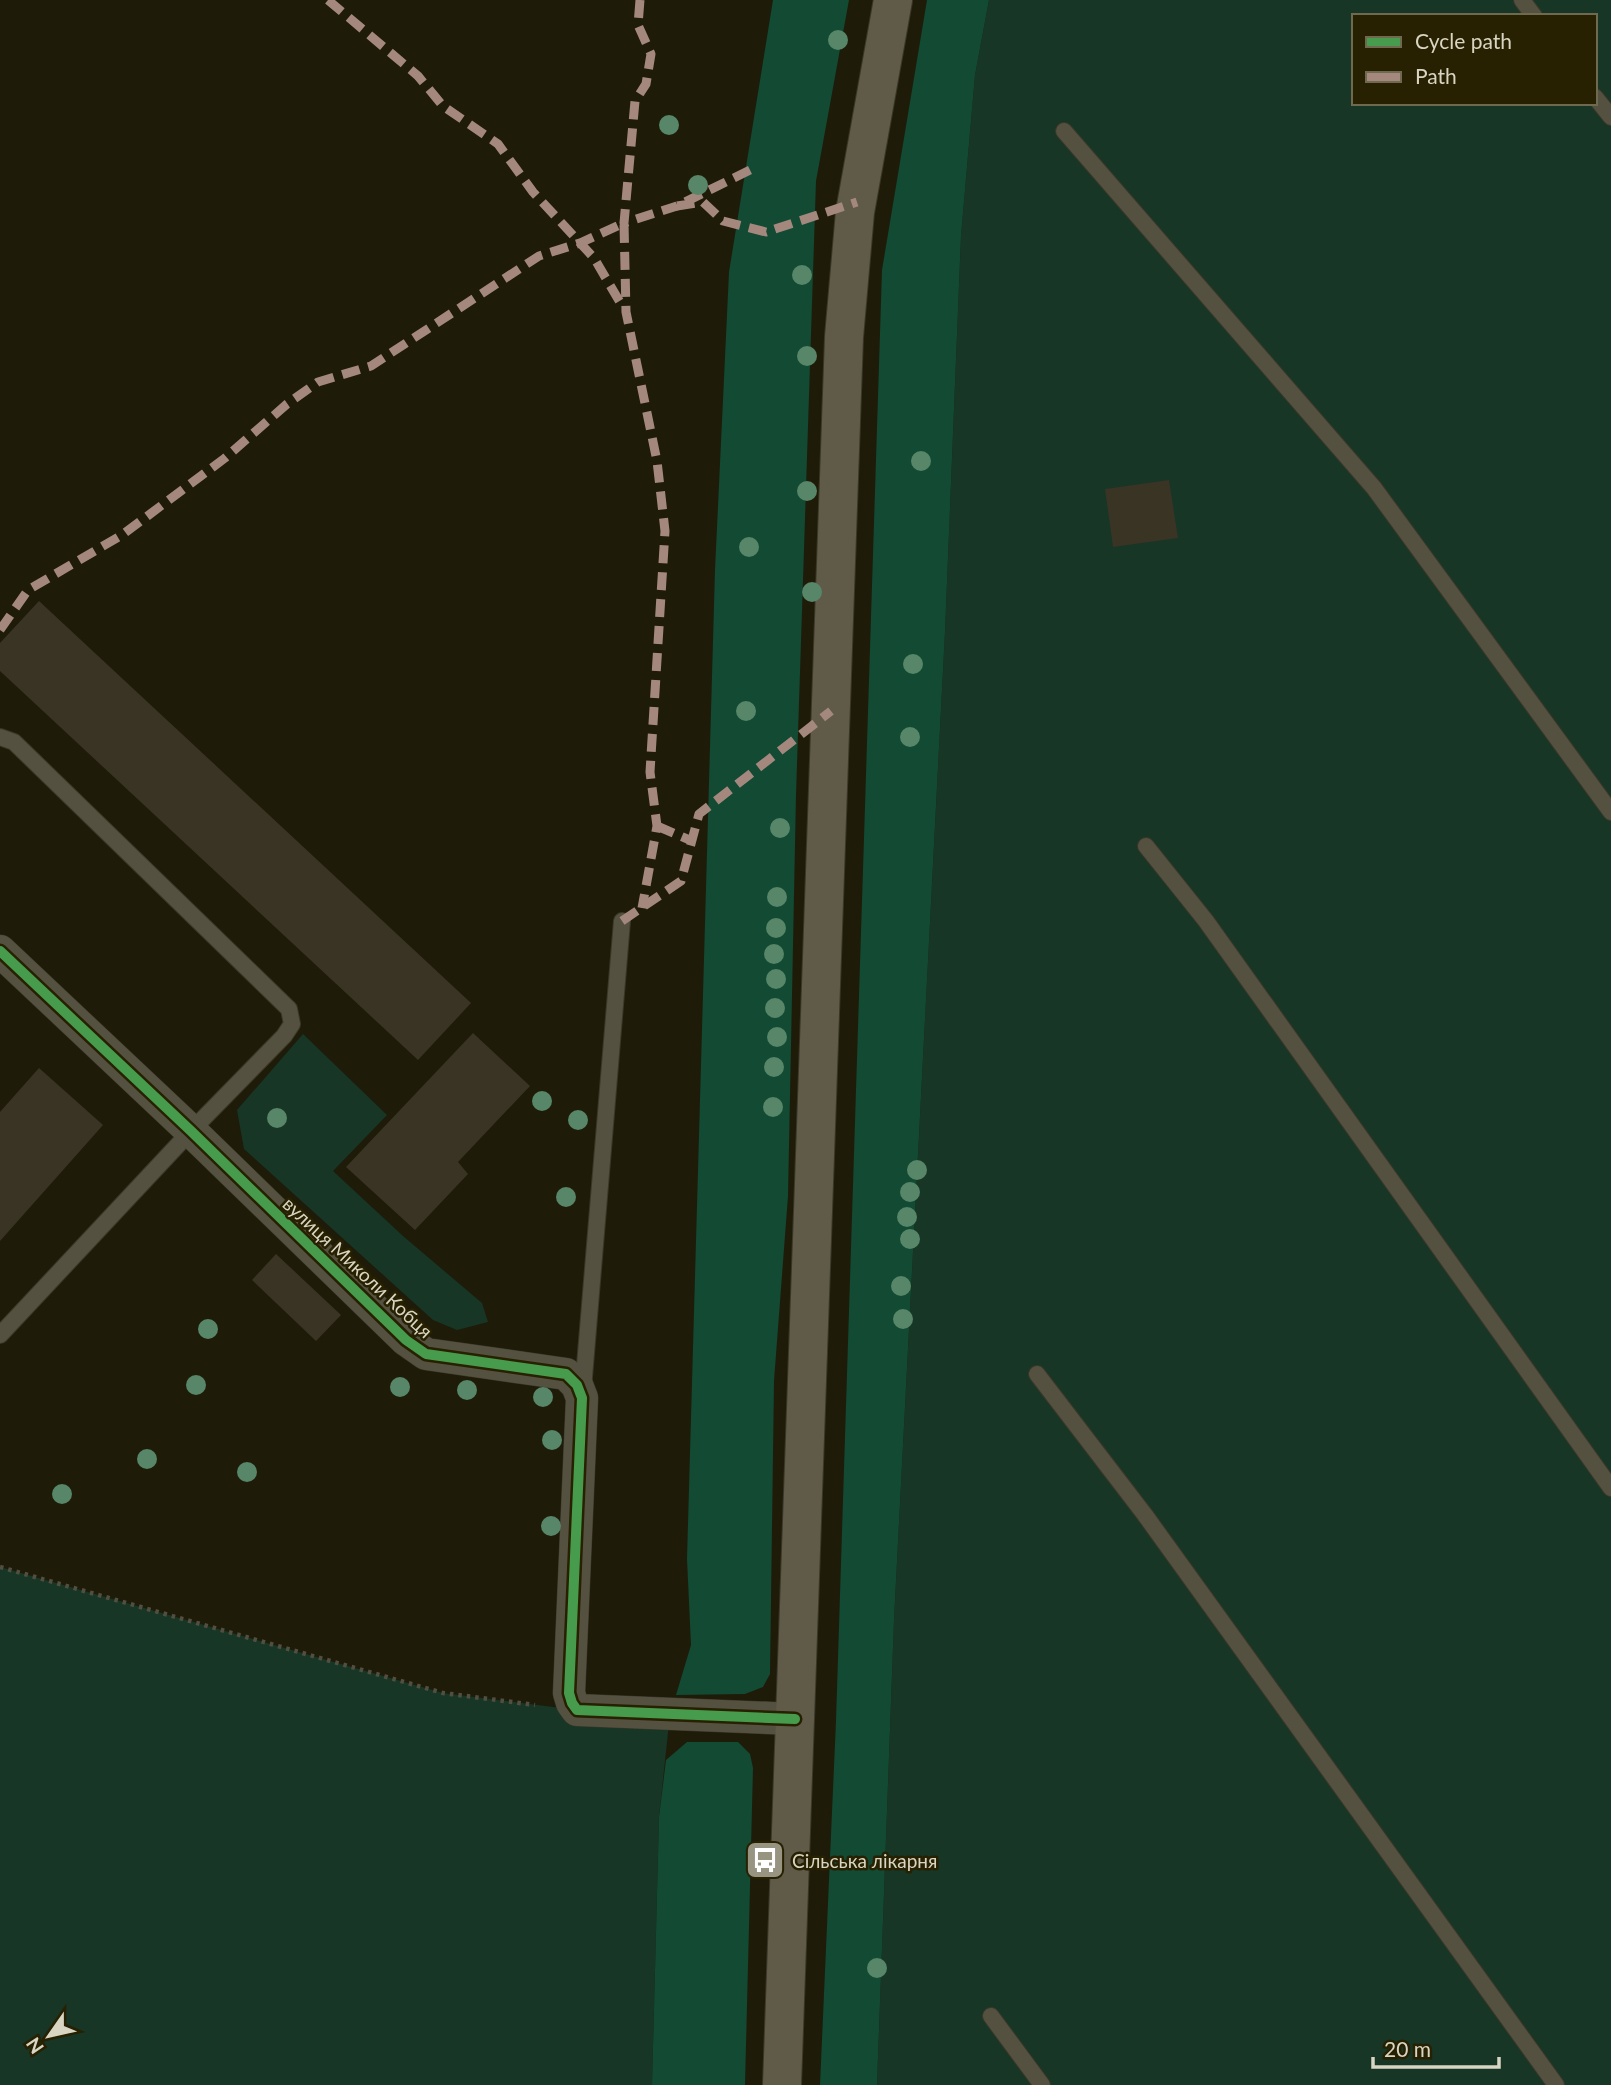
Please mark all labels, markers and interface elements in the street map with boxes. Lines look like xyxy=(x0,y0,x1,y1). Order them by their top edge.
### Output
legend xyxy=(1352,14,1597,105)
text: Cycle path xyxy=(1415,28,1512,53)
text: Path xyxy=(1415,63,1457,88)
street label: вулиця Миколи Кобця xyxy=(279,1192,437,1342)
bus stop icon: Сільська лікарня xyxy=(744,1839,786,1881)
place label: Сільська лікарня xyxy=(792,1849,937,1872)
north arrow xyxy=(14,2001,84,2071)
scale bar xyxy=(1373,2025,1499,2070)
text: N xyxy=(21,2033,48,2058)
text: 20 m xyxy=(1384,2036,1431,2061)

